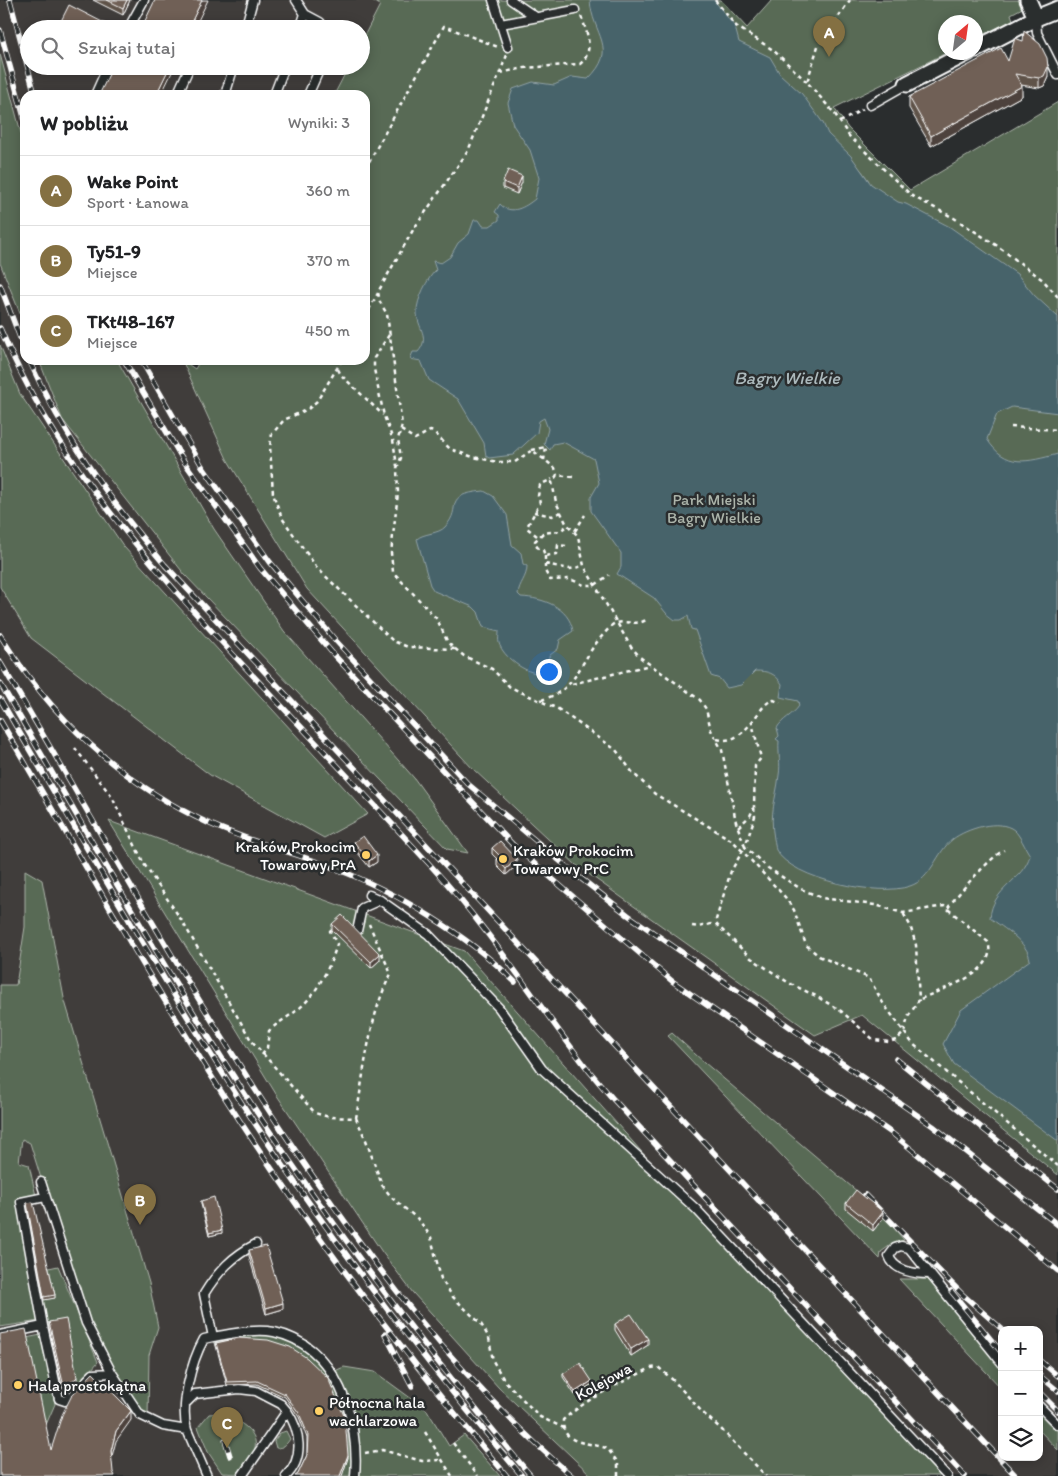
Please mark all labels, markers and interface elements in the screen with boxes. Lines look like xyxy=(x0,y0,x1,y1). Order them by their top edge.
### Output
north arrow xyxy=(938,15,983,60)
pin: A xyxy=(813,16,845,57)
search box xyxy=(20,20,370,75)
icon: search xyxy=(38,34,66,62)
text: Szukaj tutaj xyxy=(78,36,175,59)
text: W pobliżu xyxy=(40,110,128,135)
text: Wyniki: 3 xyxy=(288,113,350,132)
text: Wake Point xyxy=(87,170,178,193)
text: A xyxy=(51,181,61,200)
text: 360 m xyxy=(306,181,350,200)
text: Sport · Łanowa xyxy=(87,193,189,212)
text: Ty51-9 xyxy=(87,240,141,263)
text: B xyxy=(51,251,61,270)
text: 370 m xyxy=(306,251,350,270)
text: Miejsce xyxy=(87,263,138,282)
text: TKt48-167 xyxy=(87,310,174,333)
text: C xyxy=(51,321,61,340)
text: 450 m xyxy=(305,321,350,340)
text: Miejsce xyxy=(87,333,138,352)
water label: Bagry Wielkie xyxy=(734,367,841,389)
park label: Park Miejski Bagry Wielkie xyxy=(667,490,761,527)
your location xyxy=(536,659,562,685)
place label: Kraków Prokocim Towarowy PrA xyxy=(235,837,357,874)
place label: Kraków Prokocim Towarowy PrC xyxy=(513,841,634,878)
marker: Kraków Prokocim Towarowy PrA xyxy=(360,849,372,861)
marker: Kraków Prokocim Towarowy PrC xyxy=(497,853,509,865)
pin: B xyxy=(124,1184,156,1225)
map controls xyxy=(998,1326,1043,1461)
button: + xyxy=(998,1326,1043,1371)
street label: Kolejowa xyxy=(572,1358,635,1405)
button: − xyxy=(998,1371,1043,1416)
place label: Hala prostokątna xyxy=(28,1376,146,1395)
marker: Hala prostokątna xyxy=(12,1379,24,1391)
place label: Północna hala wachlarzowa xyxy=(329,1393,426,1430)
marker: Północna hala wachlarzowa xyxy=(313,1405,325,1417)
pin: C xyxy=(211,1407,243,1448)
button: layers xyxy=(998,1416,1043,1461)

